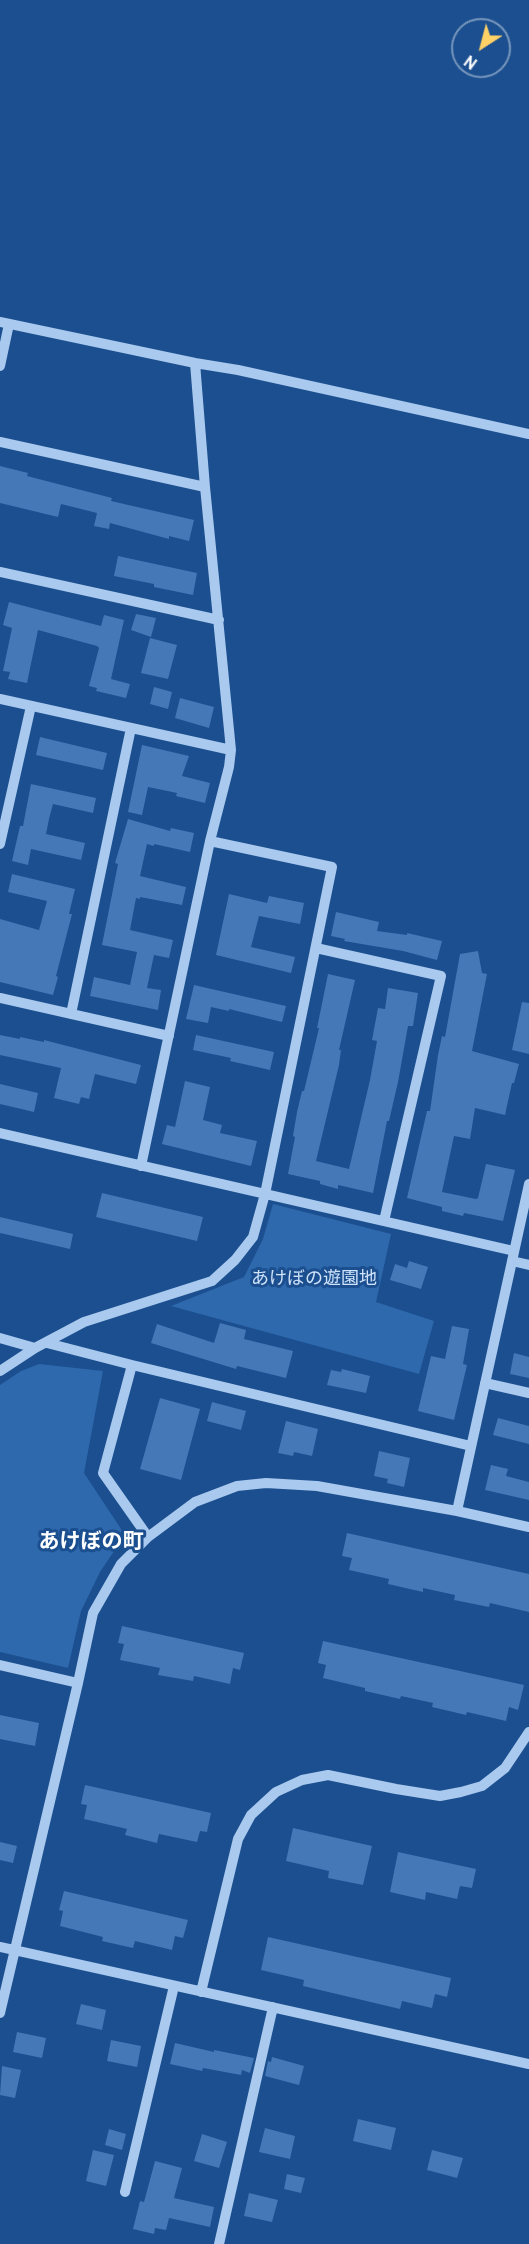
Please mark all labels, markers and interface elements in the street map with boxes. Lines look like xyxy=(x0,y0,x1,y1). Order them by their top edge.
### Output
north arrow xyxy=(451,18,511,78)
text: N xyxy=(461,49,482,72)
park label: あけぼの遊園地 xyxy=(251,1269,377,1291)
district label: あけぼの町 xyxy=(39,1531,143,1557)

